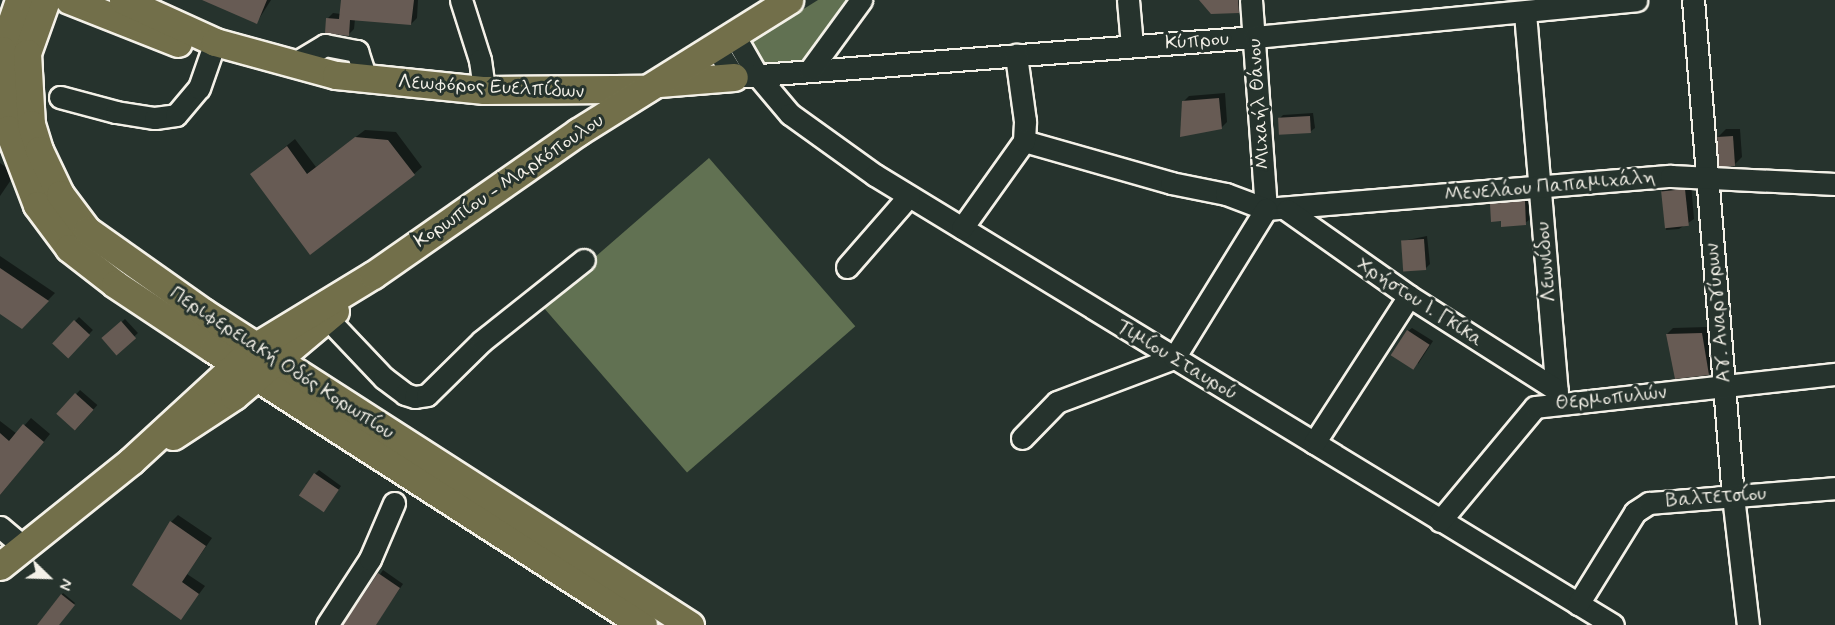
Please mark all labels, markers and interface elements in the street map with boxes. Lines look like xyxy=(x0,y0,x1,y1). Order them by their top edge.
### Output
street label: Κύπρου xyxy=(1164,27,1230,55)
street label: Μιχαήλ Θάνου xyxy=(1242,38,1276,170)
street label: Λεωφόρος Ευελπίδων xyxy=(397,70,585,104)
street label: Κορωπίου - Μαρκόπουλου xyxy=(410,109,608,253)
street label: Μενελάου Παπαμιχάλη xyxy=(1443,165,1657,207)
street label: Λεωνίδου xyxy=(1531,221,1561,303)
street label: Αγ. Αναργύρων xyxy=(1700,242,1736,384)
street label: Χρήστου Ι. Γκίκα xyxy=(1352,252,1488,352)
street label: Περιφερειακή Οδός Κορωπίου xyxy=(165,281,399,445)
street label: Τιμίου Σταυρού xyxy=(1112,314,1242,406)
street label: Θερμοπυλών xyxy=(1554,380,1668,416)
street label: Βαλτετσίου xyxy=(1665,482,1767,512)
north arrow xyxy=(18,547,78,607)
text: N xyxy=(53,575,77,593)

